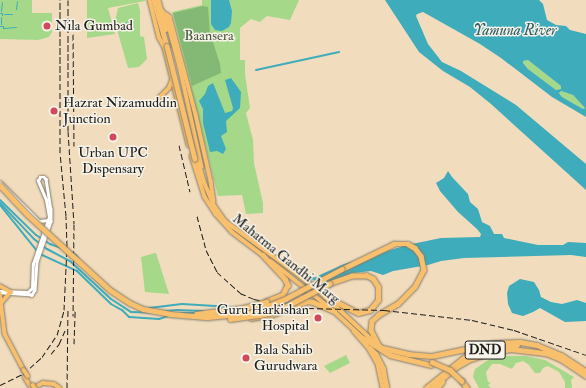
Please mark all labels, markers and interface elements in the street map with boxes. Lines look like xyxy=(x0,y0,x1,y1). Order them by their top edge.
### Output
place label: Nila Gumbad xyxy=(55,18,133,34)
marker: Nila Gumbad xyxy=(42,21,52,31)
water label: Yamuna River xyxy=(474,22,556,40)
park label: Baansera xyxy=(184,28,234,44)
place label: Hazrat Nizamuddin Junction xyxy=(63,95,177,128)
marker: Hazrat Nizamuddin Junction xyxy=(48,105,60,117)
marker: Urban UPC Dispensary xyxy=(107,131,119,143)
place label: Urban UPC Dispensary xyxy=(78,145,148,178)
street label: Mahatma Gandhi Marg xyxy=(229,211,343,307)
place label: Guru Harkishan Hospital xyxy=(217,302,309,334)
marker: Guru Harkishan Hospital xyxy=(312,312,324,324)
road number: DND xyxy=(464,339,506,361)
place label: Bala Sahib Gurudwara xyxy=(254,342,318,374)
marker: Bala Sahib Gurudwara xyxy=(241,353,251,363)

